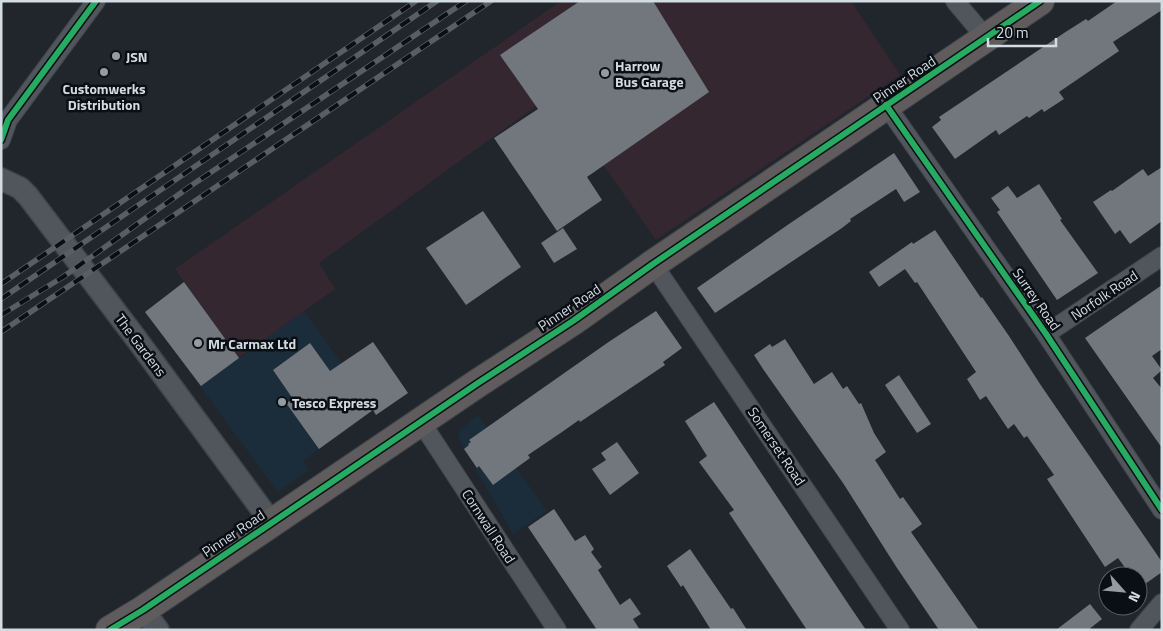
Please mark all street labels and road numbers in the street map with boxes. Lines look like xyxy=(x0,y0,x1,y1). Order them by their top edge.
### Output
street label: Pinner Road xyxy=(868,50,940,108)
street label: Surrey Road xyxy=(1008,264,1066,334)
street label: Norfolk Road xyxy=(1066,265,1142,325)
street label: Pinner Road xyxy=(533,278,605,336)
street label: The Gardens xyxy=(110,309,172,381)
street label: Somerset Road xyxy=(743,403,811,489)
street label: Cornwall Road xyxy=(457,485,521,567)
street label: Pinner Road xyxy=(197,504,269,562)

